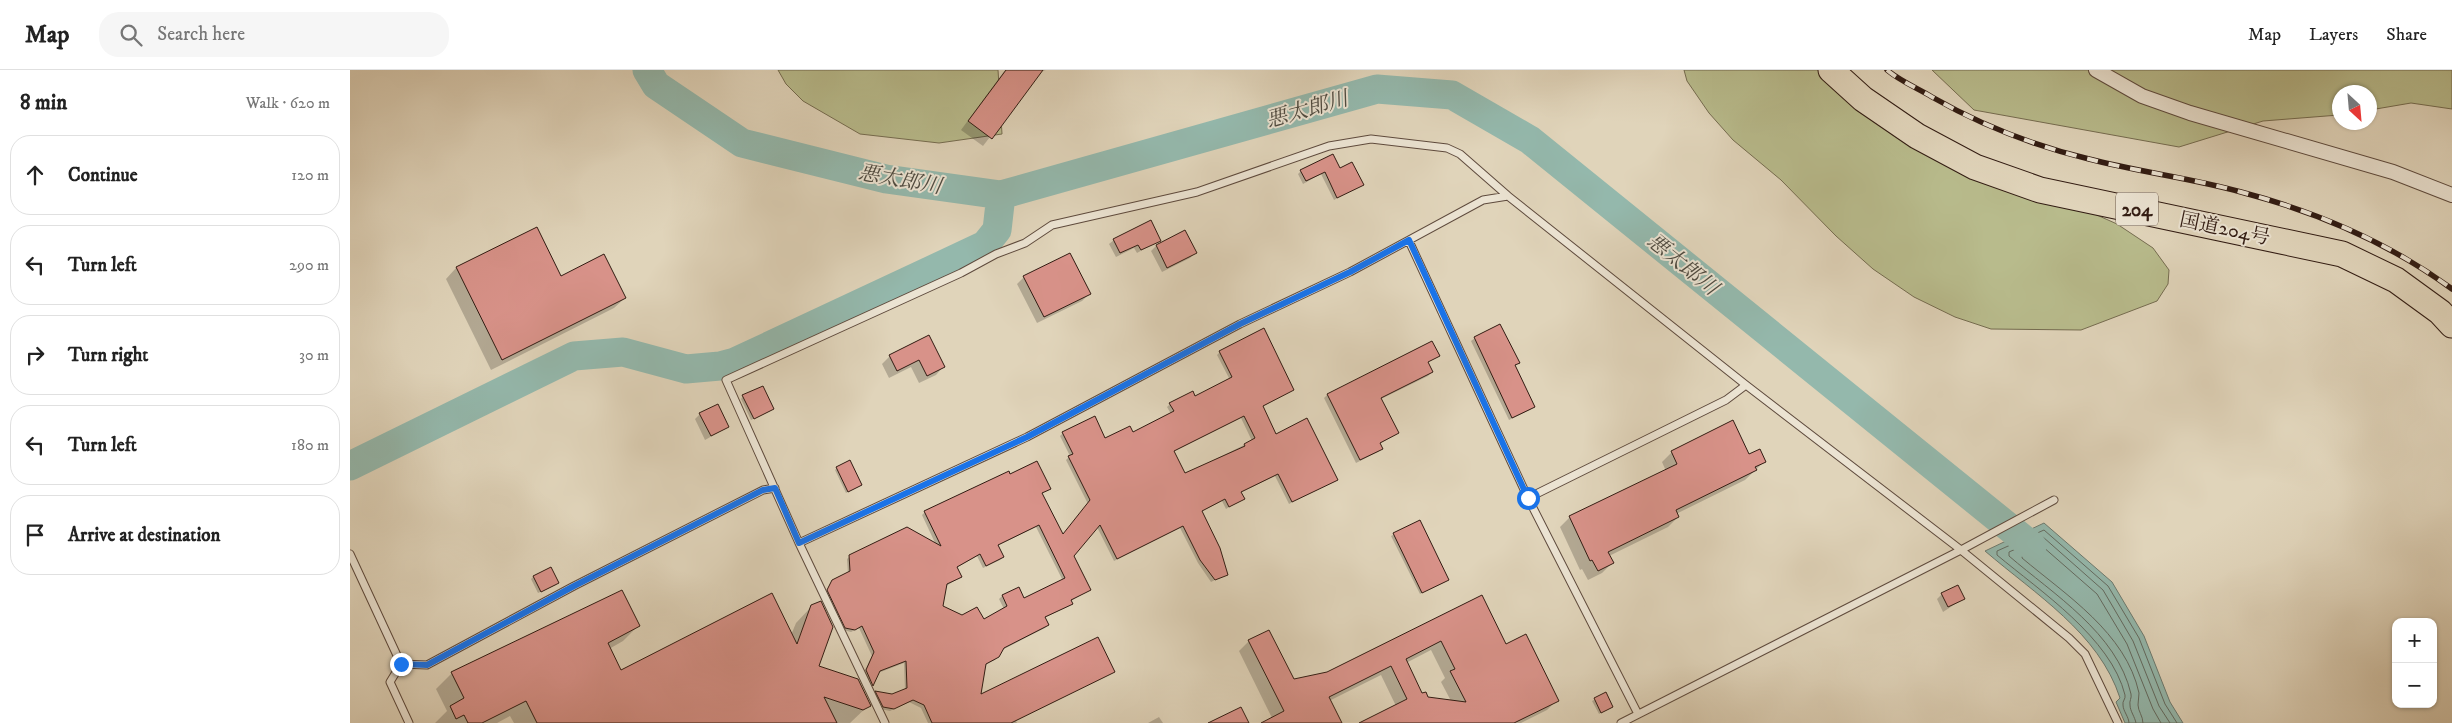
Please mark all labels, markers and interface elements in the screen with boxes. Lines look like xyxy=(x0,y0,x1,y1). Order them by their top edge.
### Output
search box xyxy=(99,12,449,57)
text: Map xyxy=(25,20,69,50)
icon: search xyxy=(117,21,145,49)
text: Search here xyxy=(157,23,245,46)
text: Map xyxy=(2248,24,2281,46)
text: Layers xyxy=(2309,24,2358,46)
text: Share xyxy=(2386,24,2427,46)
water label: 悪太郎川 xyxy=(1263,85,1353,134)
north arrow xyxy=(2332,85,2377,130)
text: 8 min xyxy=(20,90,67,116)
text: Walk · 620 m xyxy=(246,93,330,113)
water label: 悪太郎川 xyxy=(856,160,945,200)
icon: ahead xyxy=(21,161,49,189)
text: Continue xyxy=(68,164,138,187)
text: 120 m xyxy=(291,165,329,185)
road number: 204 xyxy=(2116,192,2158,226)
street label: 国道204号 xyxy=(2177,208,2272,251)
water label: 悪太郎川 xyxy=(1642,228,1725,303)
icon: left xyxy=(21,251,49,279)
text: Turn left xyxy=(68,254,137,277)
text: 290 m xyxy=(289,255,329,275)
icon: right xyxy=(21,341,49,369)
text: Turn right xyxy=(68,344,148,367)
text: 30 m xyxy=(299,345,329,365)
icon: left xyxy=(21,431,49,459)
text: Turn left xyxy=(68,434,137,457)
text: 180 m xyxy=(291,435,329,455)
route start xyxy=(1517,487,1540,510)
icon: arrive xyxy=(21,521,49,549)
text: Arrive at destination xyxy=(68,524,220,547)
map controls xyxy=(2392,618,2437,708)
button: + xyxy=(2392,618,2437,663)
route end xyxy=(390,653,413,676)
button: − xyxy=(2392,663,2437,708)

